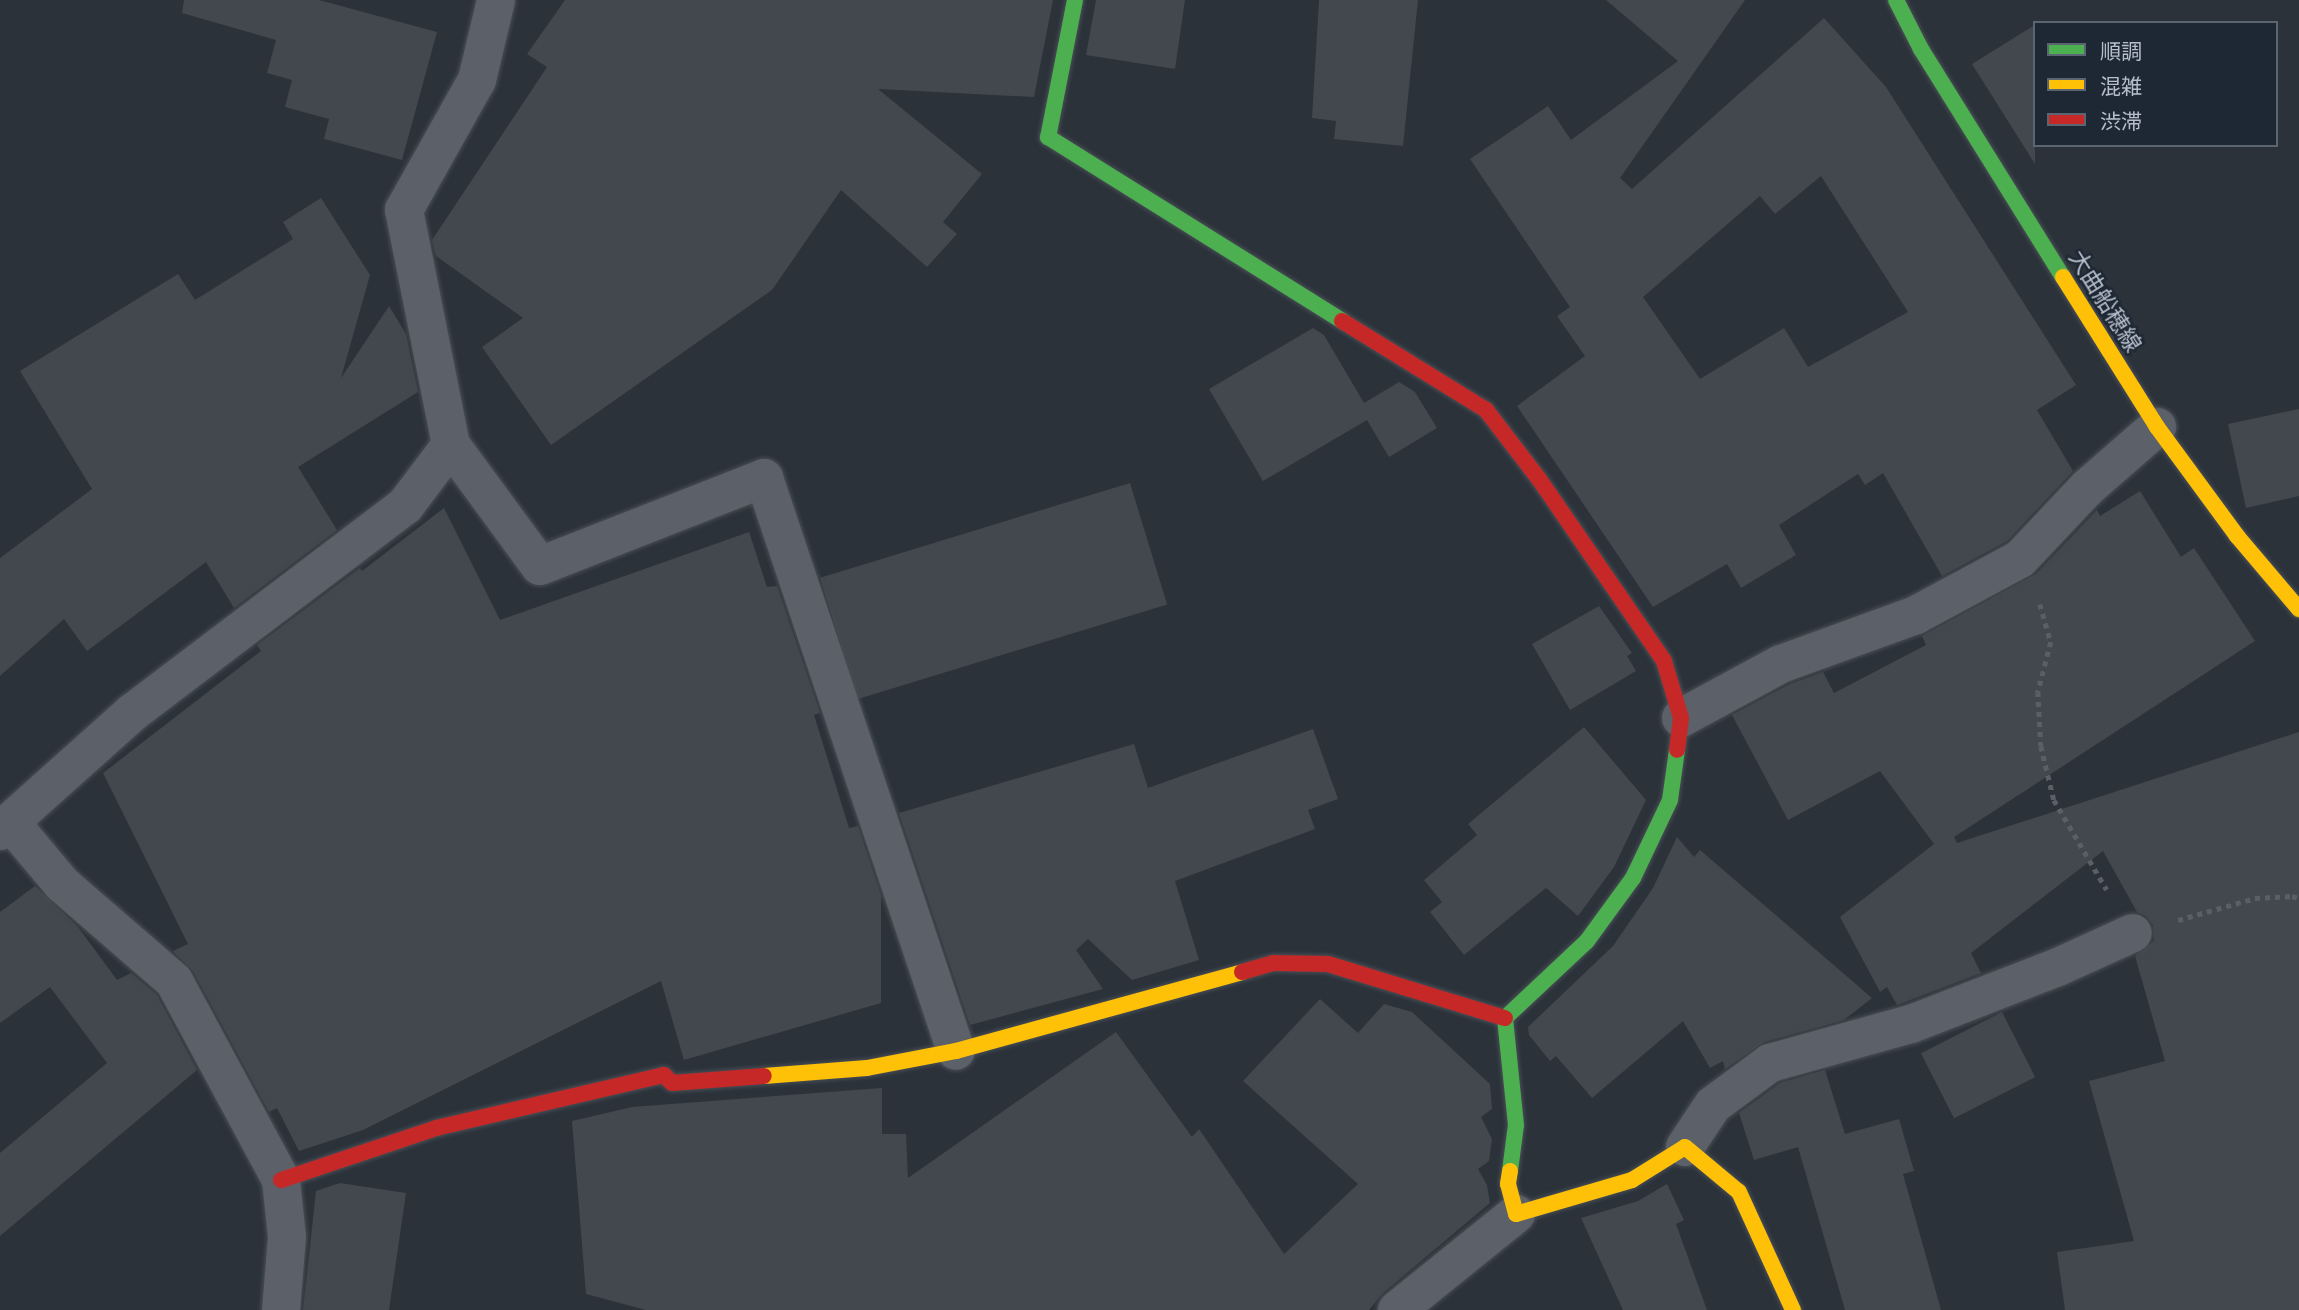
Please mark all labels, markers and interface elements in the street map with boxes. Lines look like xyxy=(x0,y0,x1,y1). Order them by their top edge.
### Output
legend xyxy=(2033,21,2278,147)
text: 順調 xyxy=(2100,39,2142,64)
text: 混雑 xyxy=(2100,74,2142,99)
text: 渋滞 xyxy=(2100,109,2142,134)
street label: 大曲船穂線 xyxy=(2063,245,2147,357)

